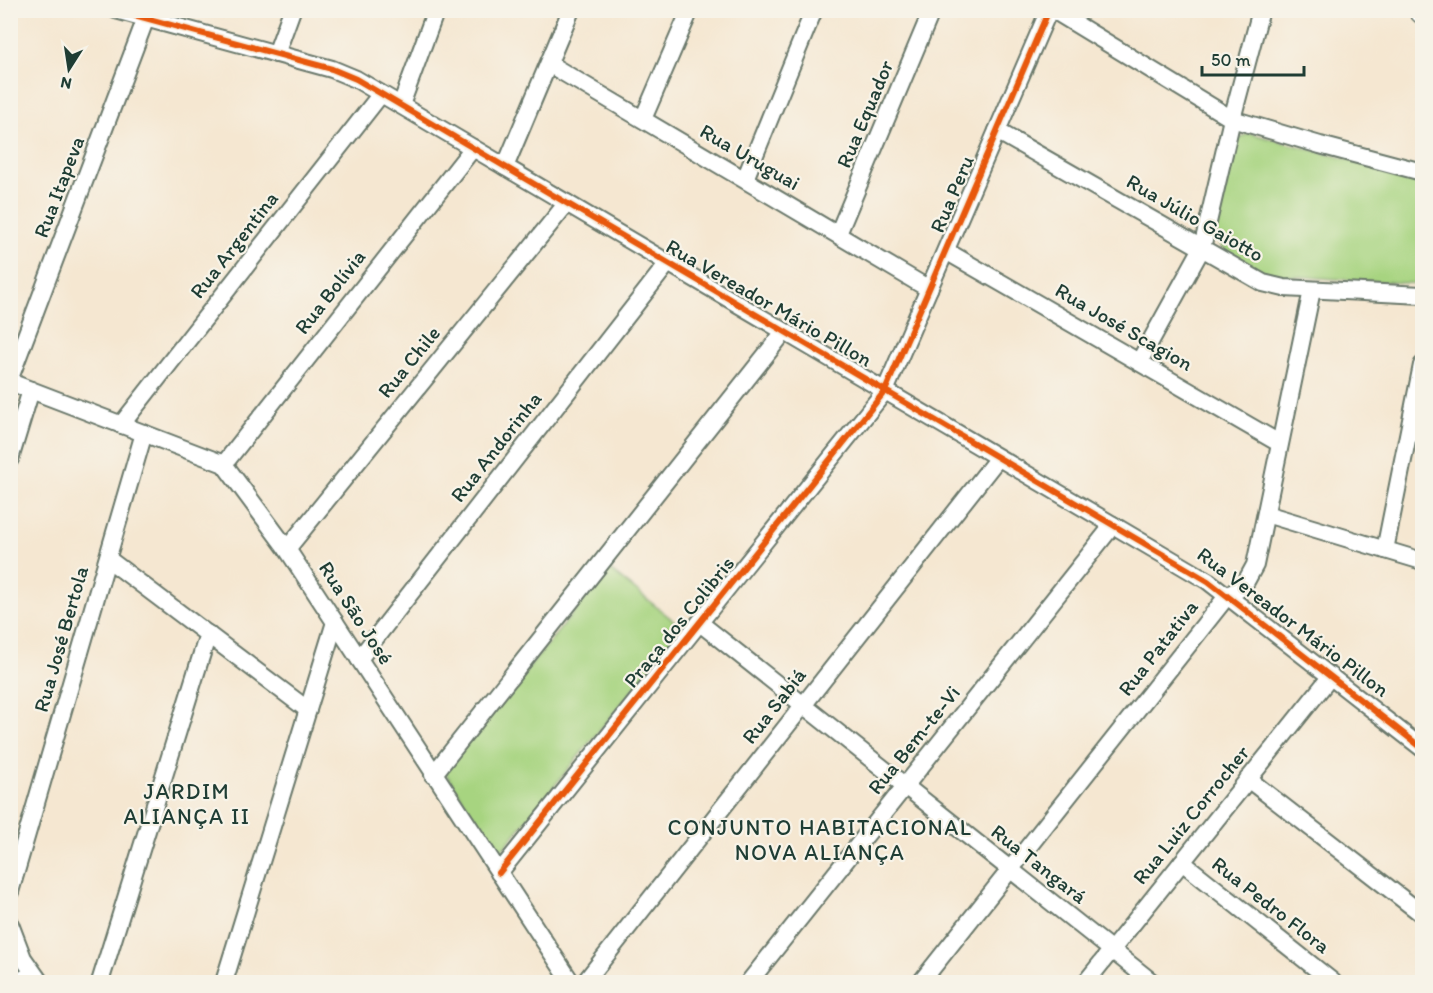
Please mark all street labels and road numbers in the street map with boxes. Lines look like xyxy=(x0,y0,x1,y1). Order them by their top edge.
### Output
street label: Rua Equador xyxy=(831,56,899,171)
street label: Rua Uruguai xyxy=(696,118,805,195)
street label: Rua Itapeva xyxy=(28,133,89,241)
street label: Rua Peru xyxy=(924,151,979,236)
street label: Rua Júlio Gaiotto xyxy=(1122,168,1268,267)
street label: Rua Argentina xyxy=(184,186,283,303)
street label: Rua Vereador Mário Pillon xyxy=(662,233,877,372)
street label: Rua Bolívia xyxy=(289,245,370,339)
street label: Rua José Scagion xyxy=(1051,277,1198,376)
street label: Rua Chile xyxy=(372,321,445,403)
street label: Rua Andorinha xyxy=(445,387,546,507)
street label: Rua Vereador Mário Pillon xyxy=(1192,541,1394,702)
street label: Praça dos Colibris xyxy=(618,551,739,692)
street label: Rua São José xyxy=(314,556,399,669)
street label: Rua José Bertola xyxy=(28,563,93,715)
street label: Rua Patativa xyxy=(1112,595,1203,701)
street label: Rua Sabiá xyxy=(736,663,811,749)
street label: Rua Bem-te-Vi xyxy=(862,680,965,799)
street label: Rua Luiz Corrocher xyxy=(1127,740,1255,889)
street label: Rua Tangará xyxy=(986,818,1092,909)
street label: Rua Pedro Flora xyxy=(1207,851,1335,959)

